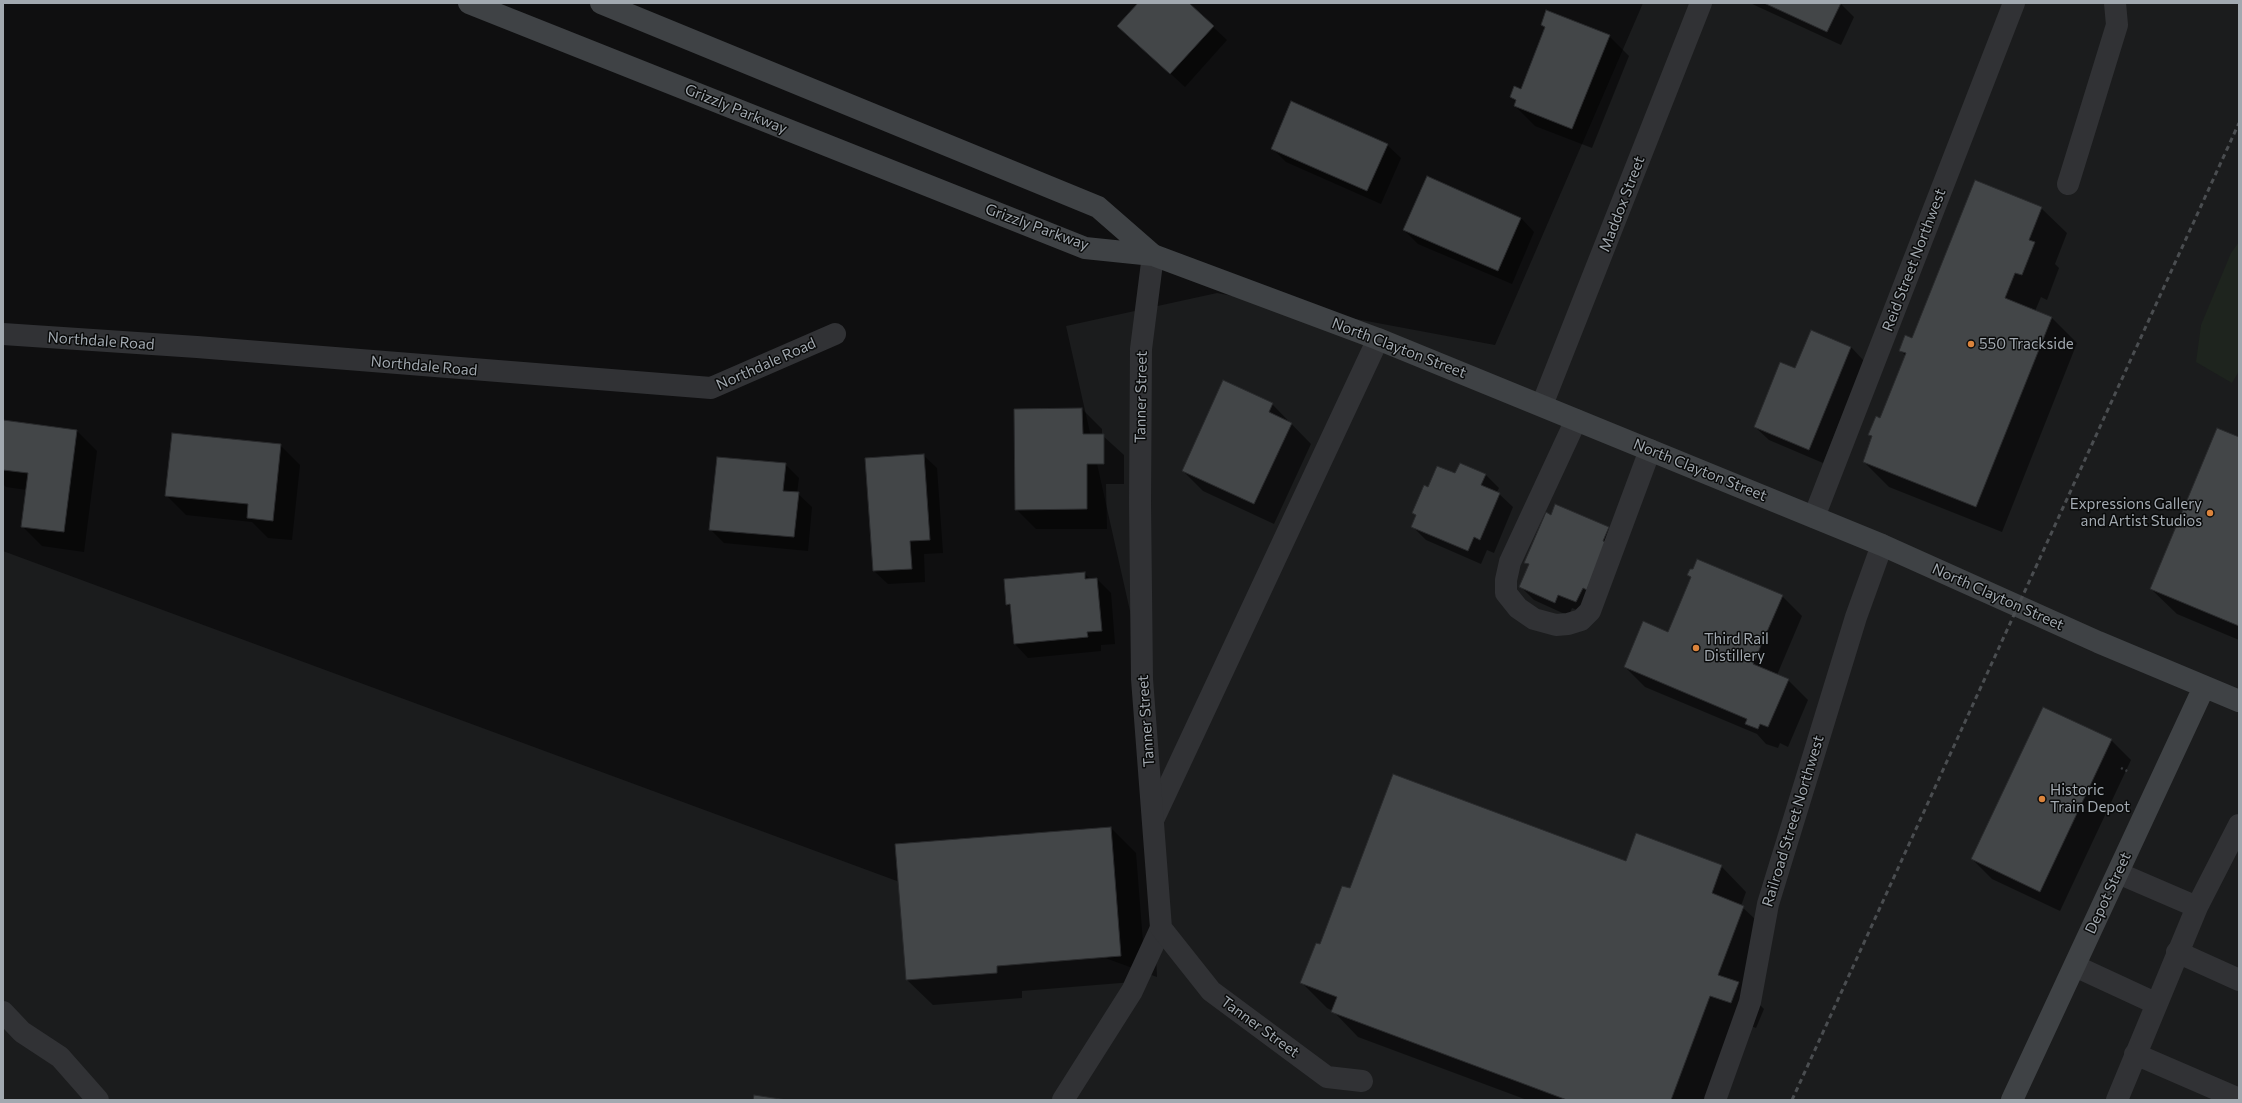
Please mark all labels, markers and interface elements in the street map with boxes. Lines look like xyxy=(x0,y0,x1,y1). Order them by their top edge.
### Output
street label: Grizzly Parkway xyxy=(682,80,790,138)
street label: Maddox Street xyxy=(1595,154,1649,254)
street label: Reid Street Northwest xyxy=(1878,186,1950,334)
street label: Grizzly Parkway xyxy=(983,200,1091,254)
street label: North Clayton Street xyxy=(1329,314,1469,382)
street label: Northdale Road xyxy=(47,328,155,354)
street label: Northdale Road xyxy=(713,334,819,394)
place label: 550 Trackside xyxy=(1979,335,2074,353)
marker: 550 Trackside xyxy=(1966,339,1976,349)
street label: Tanner Street xyxy=(1131,351,1151,443)
street label: Northdale Road xyxy=(370,352,478,380)
street label: North Clayton Street xyxy=(1631,435,1769,505)
place label: Expressions Gallery and Artist Studios xyxy=(2070,495,2202,530)
marker: Expressions Gallery and Artist Studios xyxy=(2205,508,2215,518)
street label: North Clayton Street xyxy=(1929,560,2067,634)
place label: Third Rail Distillery xyxy=(1704,630,1769,665)
marker: Third Rail Distillery xyxy=(1691,643,1701,653)
street label: Tanner Street xyxy=(1134,674,1158,768)
street label: Railroad Street Northwest xyxy=(1758,733,1828,909)
place label: Historic Train Depot xyxy=(2050,781,2130,816)
marker: Historic Train Depot xyxy=(2037,794,2047,804)
street label: Depot Street xyxy=(2081,849,2135,937)
street label: Tanner Street xyxy=(1217,993,1303,1061)

